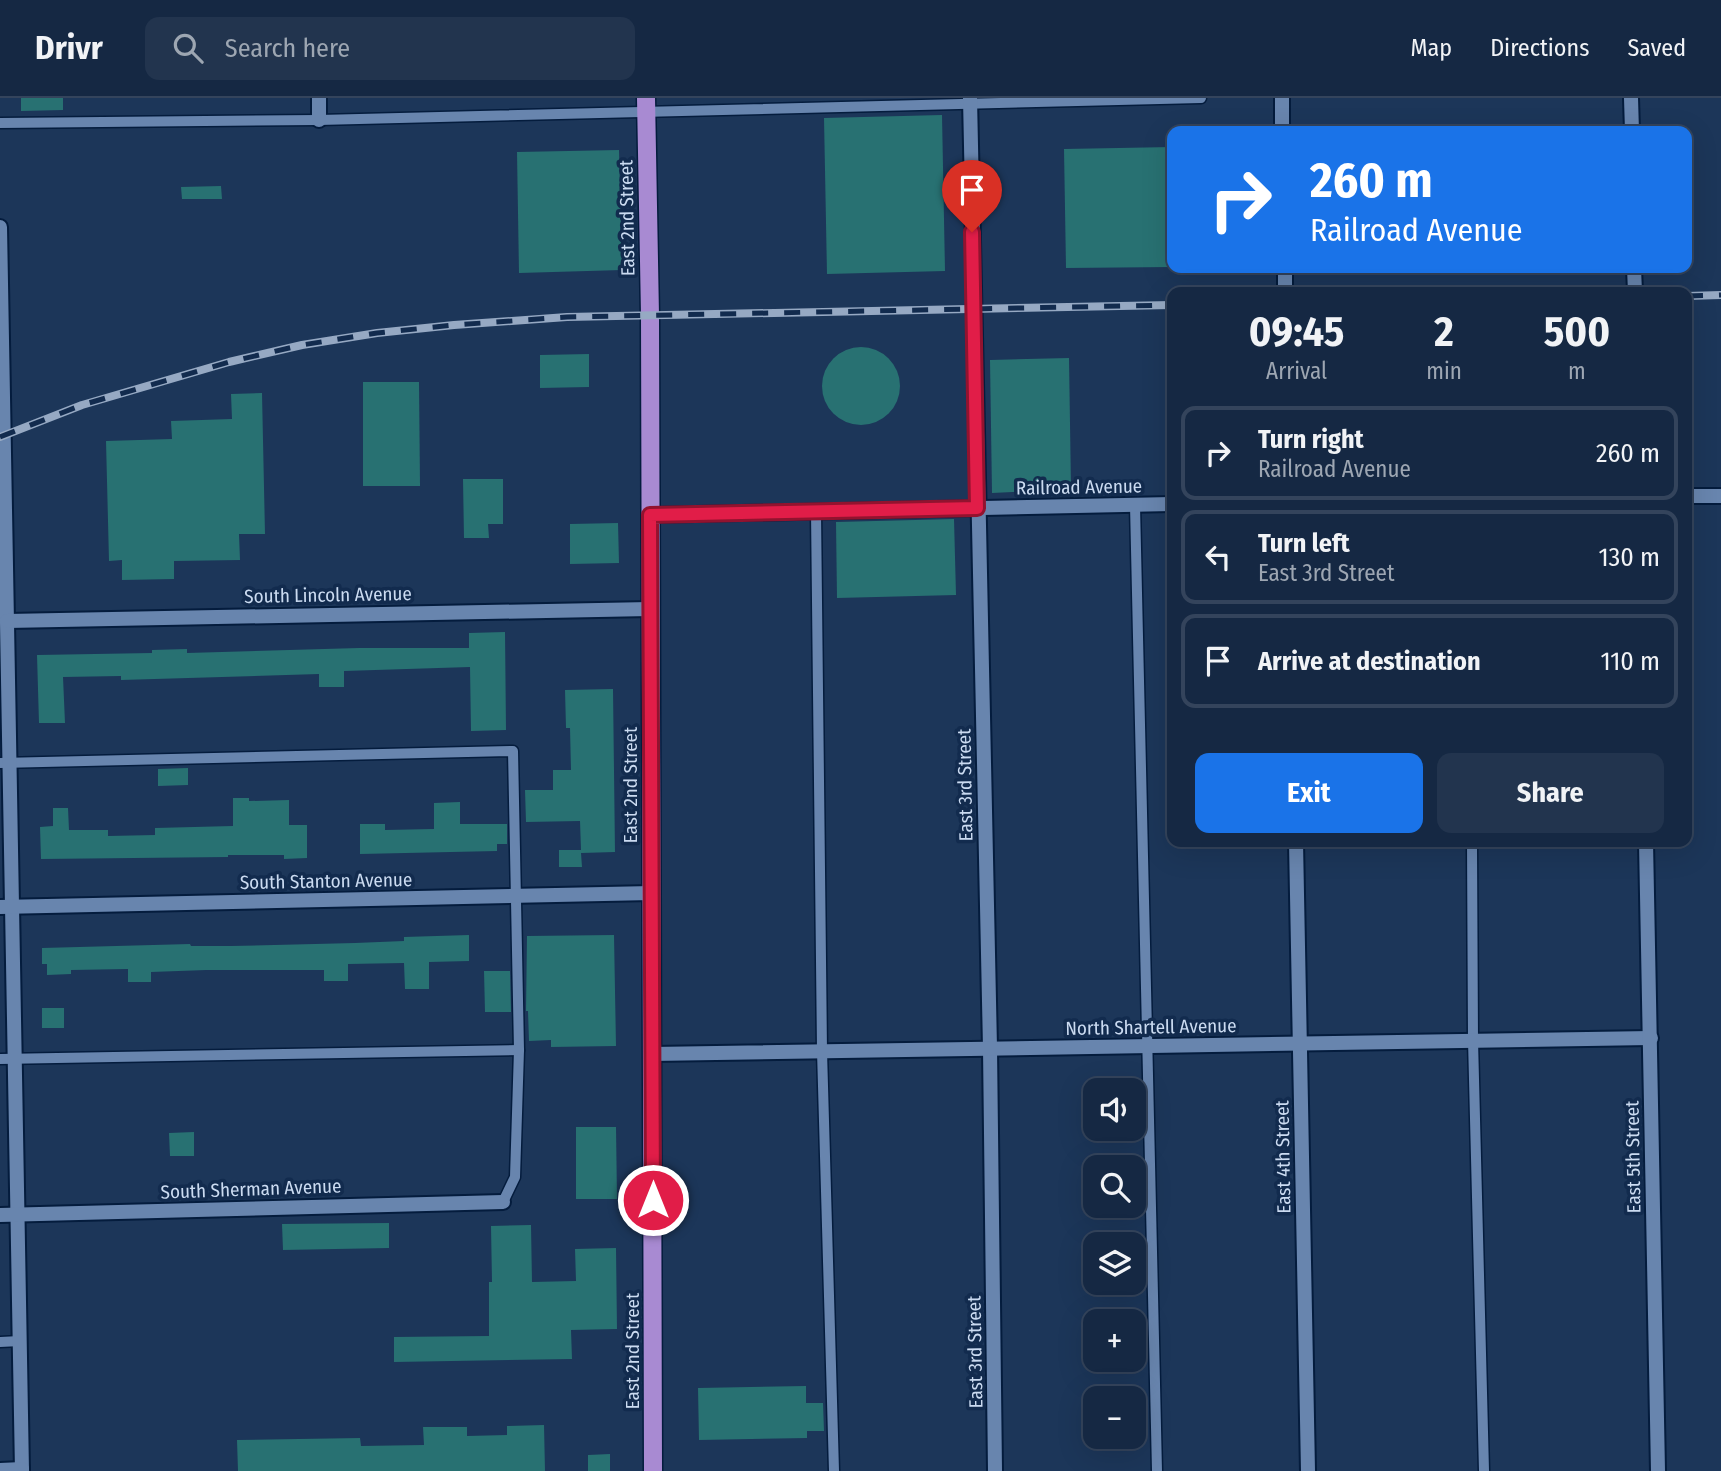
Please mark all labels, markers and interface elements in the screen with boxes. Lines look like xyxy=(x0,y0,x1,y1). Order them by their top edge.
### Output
search box xyxy=(145,17,635,80)
text: Drivr xyxy=(35,28,103,68)
icon: search xyxy=(169,29,207,67)
text: Search here xyxy=(225,33,350,64)
text: Map xyxy=(1411,34,1452,62)
text: Directions xyxy=(1490,34,1589,62)
text: Saved xyxy=(1627,34,1686,62)
text: 260 m xyxy=(1310,151,1433,210)
icon: right xyxy=(1195,154,1286,245)
street label: East 2nd Street xyxy=(614,159,640,276)
pin xyxy=(942,160,1002,232)
icon: arrive xyxy=(953,171,991,209)
text: Railroad Avenue xyxy=(1310,211,1523,249)
text: 09:45 xyxy=(1249,307,1344,357)
text: 2 xyxy=(1434,307,1454,357)
text: 500 xyxy=(1544,307,1610,357)
text: Arrival xyxy=(1266,357,1327,385)
text: min xyxy=(1426,357,1462,385)
text: m xyxy=(1568,357,1586,385)
text: Turn right xyxy=(1258,424,1364,455)
icon: right xyxy=(1199,434,1237,472)
text: 260 m xyxy=(1596,438,1660,469)
text: Railroad Avenue xyxy=(1258,455,1411,483)
street label: Railroad Avenue xyxy=(1016,474,1142,500)
text: Turn left xyxy=(1258,528,1350,559)
icon: left xyxy=(1199,538,1237,576)
text: 130 m xyxy=(1598,542,1660,573)
text: East 3rd Street xyxy=(1258,559,1394,587)
street label: South Lincoln Avenue xyxy=(244,582,412,608)
icon: arrive xyxy=(1199,642,1237,680)
text: Arrive at destination xyxy=(1258,646,1481,677)
text: 110 m xyxy=(1600,646,1660,677)
street label: East 2nd Street xyxy=(619,726,642,843)
street label: East 3rd Street xyxy=(953,728,977,842)
button: Exit xyxy=(1195,753,1423,833)
button: Share xyxy=(1437,753,1664,833)
street label: South Stanton Avenue xyxy=(240,868,412,894)
street label: North Shartell Avenue xyxy=(1065,1014,1237,1040)
map controls xyxy=(1083,1078,1146,1449)
button: sound xyxy=(1083,1078,1146,1141)
street label: East 4th Street xyxy=(1270,1099,1295,1214)
street label: East 5th Street xyxy=(1621,1100,1645,1214)
button: search xyxy=(1083,1155,1146,1218)
position arrow xyxy=(616,1163,690,1237)
street label: South Sherman Avenue xyxy=(160,1174,342,1204)
button: layers xyxy=(1083,1232,1146,1295)
street label: East 2nd Street xyxy=(621,1292,644,1409)
street label: East 3rd Street xyxy=(963,1295,987,1409)
button: + xyxy=(1083,1309,1146,1372)
button: − xyxy=(1083,1386,1146,1449)

